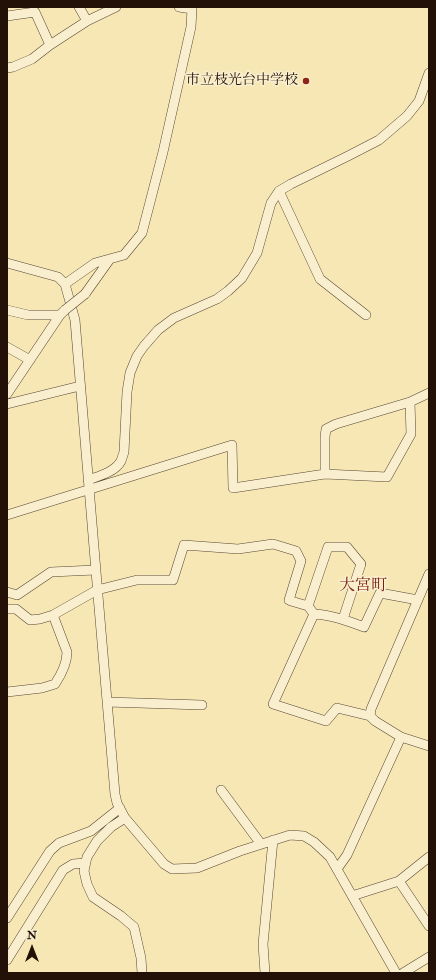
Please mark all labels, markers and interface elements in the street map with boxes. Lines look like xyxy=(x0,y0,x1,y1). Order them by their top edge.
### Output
place label: 市立枝光台中学校 xyxy=(186,73,298,89)
marker: 市立枝光台中学校 xyxy=(301,76,311,86)
district label: 大宮町 xyxy=(339,577,387,597)
north arrow xyxy=(12,928,52,968)
text: N xyxy=(27,929,37,942)

